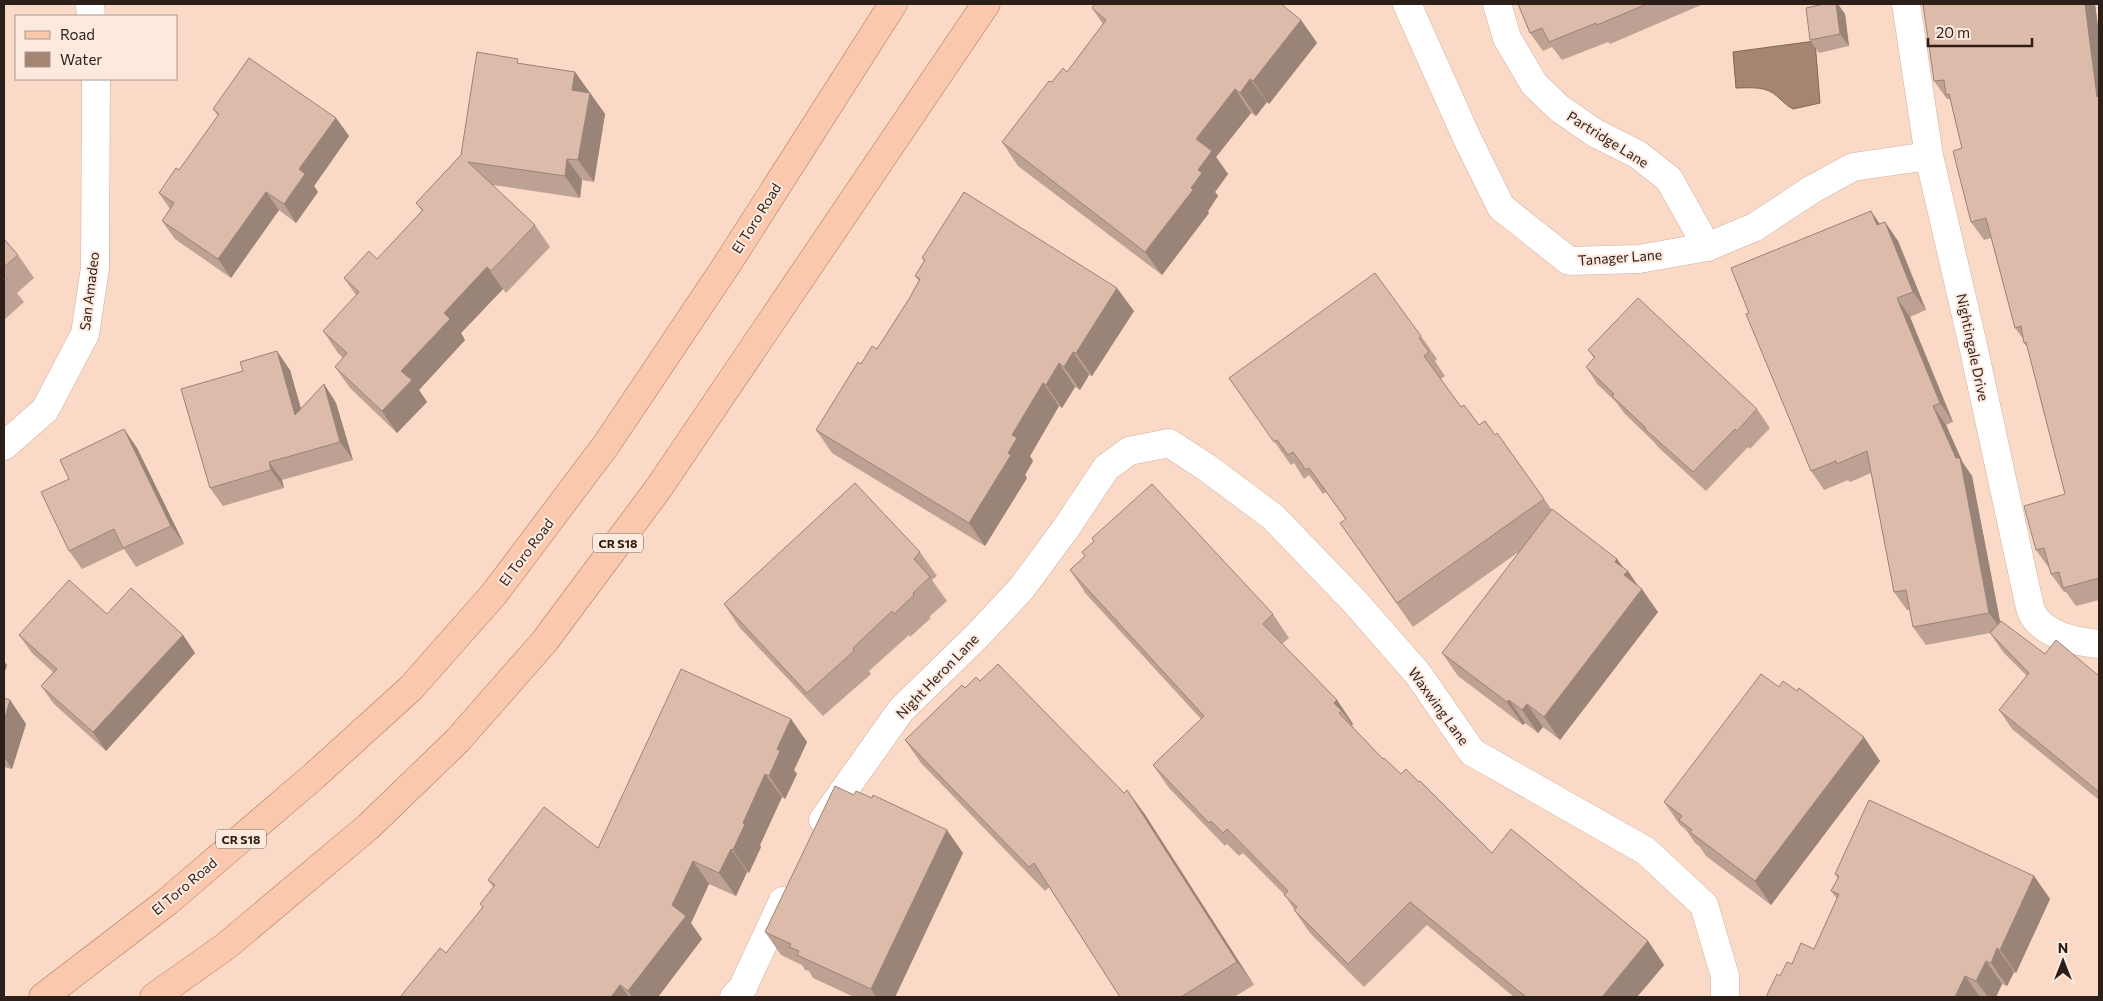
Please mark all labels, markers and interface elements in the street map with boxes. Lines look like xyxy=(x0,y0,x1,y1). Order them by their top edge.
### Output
legend xyxy=(15,15,178,80)
scale bar xyxy=(1928,15,2032,47)
text: 20 m xyxy=(1936,23,1970,41)
text: Road xyxy=(60,25,95,43)
text: Water xyxy=(60,50,102,68)
street label: Partridge Lane xyxy=(1564,107,1652,171)
street label: El Toro Road xyxy=(728,180,784,256)
street label: Tanager Lane xyxy=(1577,246,1663,268)
street label: San Amadeo xyxy=(76,251,102,331)
street label: Nightingale Drive xyxy=(1953,292,1993,402)
street label: El Toro Road xyxy=(495,515,557,589)
road number: CR S18 xyxy=(593,534,643,552)
street label: Night Heron Lane xyxy=(892,630,982,722)
street label: Waxwing Lane xyxy=(1405,664,1473,748)
road number: CR S18 xyxy=(216,830,266,849)
street label: El Toro Road xyxy=(148,854,220,918)
north arrow xyxy=(2038,936,2088,986)
text: N xyxy=(2058,939,2068,956)

